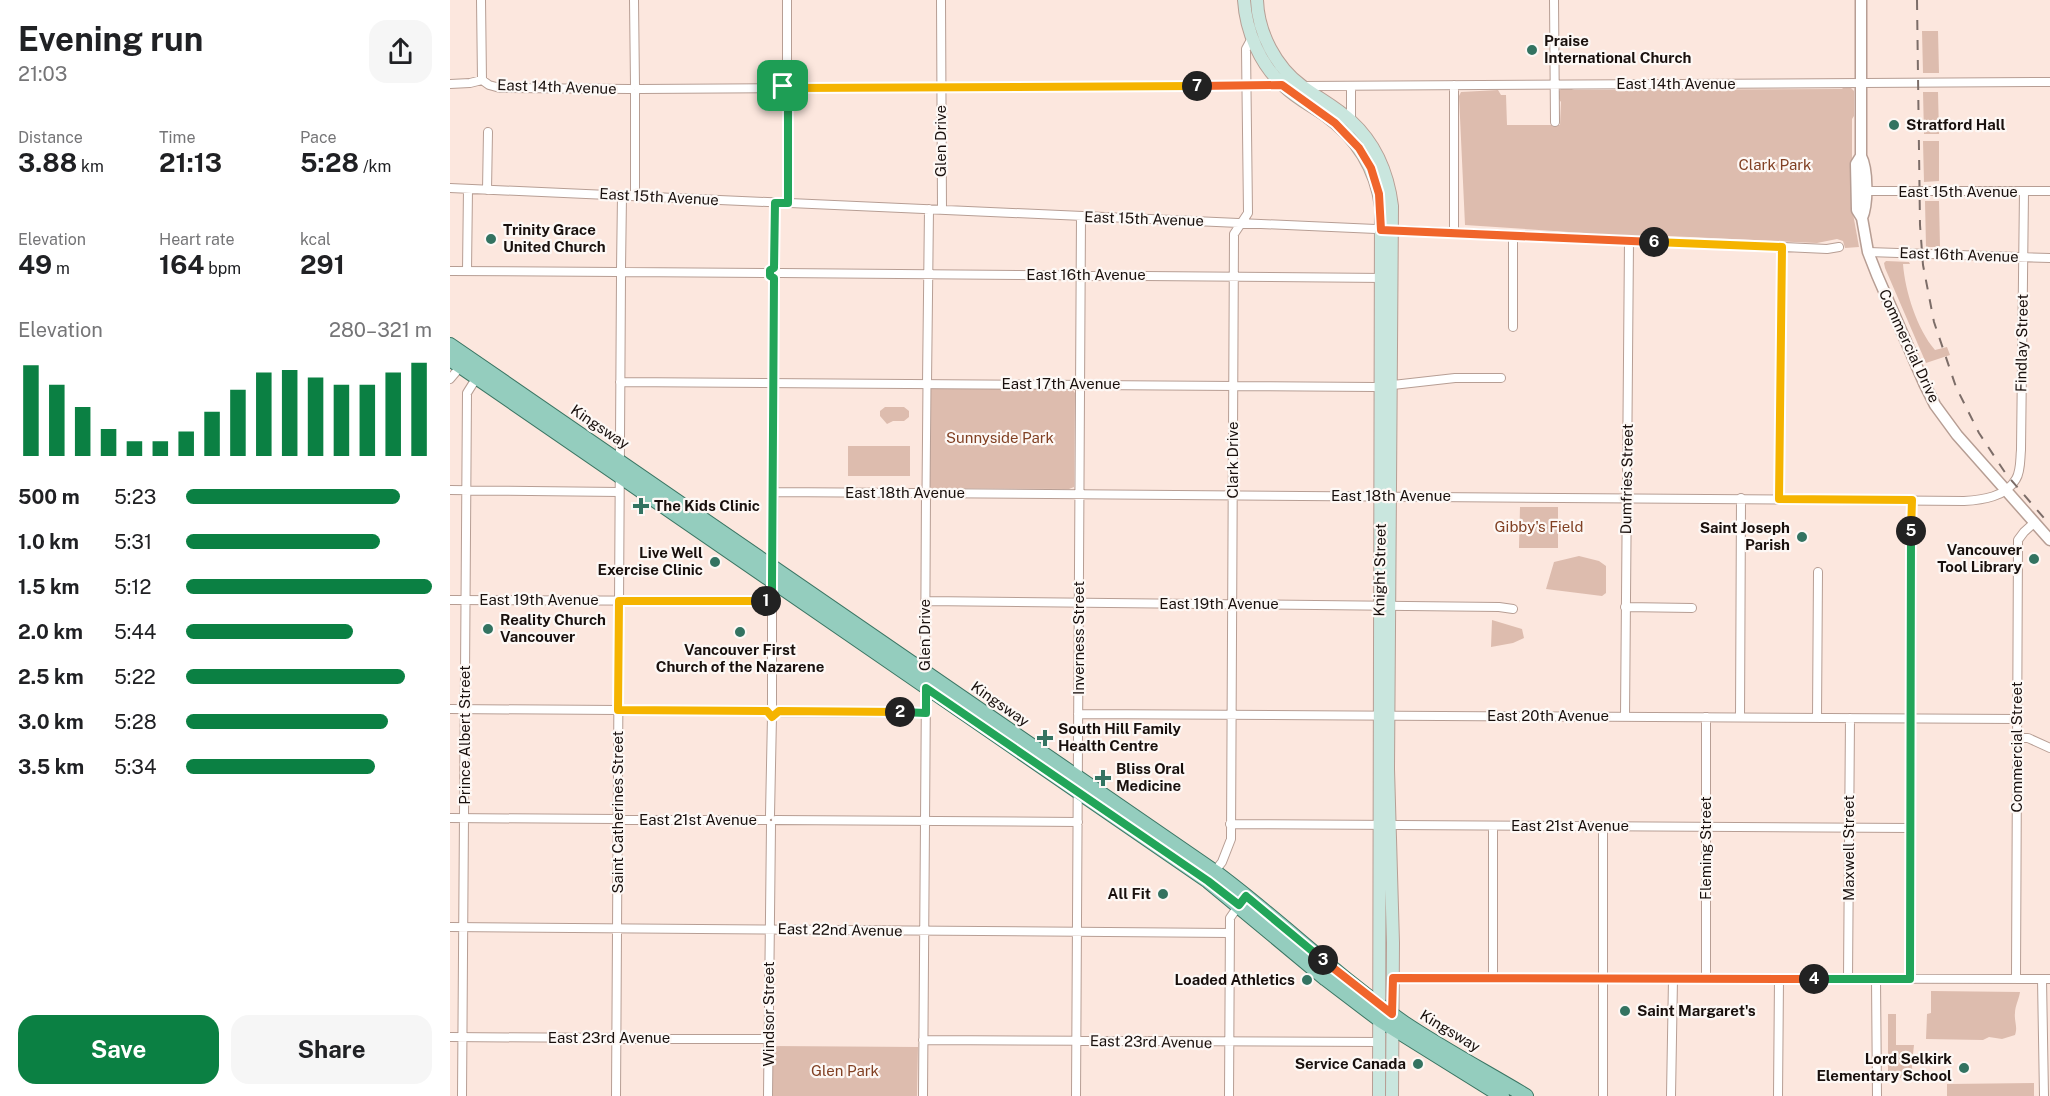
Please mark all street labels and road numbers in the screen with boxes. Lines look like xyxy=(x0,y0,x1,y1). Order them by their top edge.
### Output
street label: East 14th Avenue xyxy=(1616,75,1736,92)
street label: East 14th Avenue xyxy=(497,76,617,97)
street label: Glen Drive xyxy=(932,105,949,177)
street label: East 15th Avenue xyxy=(1898,183,2018,200)
street label: East 15th Avenue xyxy=(599,185,719,208)
street label: East 15th Avenue xyxy=(1084,208,1204,229)
street label: East 16th Avenue xyxy=(1899,244,2019,265)
street label: East 16th Avenue xyxy=(1026,266,1146,283)
street label: Commercial Drive xyxy=(1876,286,1943,405)
street label: Findlay Street xyxy=(2012,294,2031,392)
street label: East 17th Avenue xyxy=(1001,375,1121,392)
street label: Kingsway xyxy=(568,401,633,452)
street label: Clark Drive xyxy=(1224,422,1241,498)
street label: Dumfries Street xyxy=(1617,423,1636,535)
street label: East 18th Avenue xyxy=(845,484,965,501)
street label: East 18th Avenue xyxy=(1331,487,1451,504)
street label: Knight Street xyxy=(1370,523,1389,617)
street label: Inverness Street xyxy=(1070,581,1087,695)
street label: East 19th Avenue xyxy=(479,591,599,608)
street label: East 19th Avenue xyxy=(1159,595,1279,612)
street label: Glen Drive xyxy=(916,599,933,671)
street label: Prince Albert Street xyxy=(456,665,473,805)
street label: Kingsway xyxy=(968,677,1033,730)
street label: Commercial Street xyxy=(2008,681,2025,813)
street label: East 20th Avenue xyxy=(1487,707,1609,724)
street label: Saint Catherines Street xyxy=(609,730,626,893)
street label: Maxwell Street xyxy=(1840,795,1857,901)
street label: Fleming Street xyxy=(1697,796,1714,900)
street label: East 21st Avenue xyxy=(639,811,757,828)
street label: East 21st Avenue xyxy=(1511,817,1629,834)
street label: East 22nd Avenue xyxy=(777,920,903,939)
street label: Windsor Street xyxy=(760,961,777,1067)
street label: Kingsway xyxy=(1417,1006,1483,1055)
street label: East 23rd Avenue xyxy=(548,1029,670,1046)
street label: East 23rd Avenue xyxy=(1090,1032,1212,1051)

